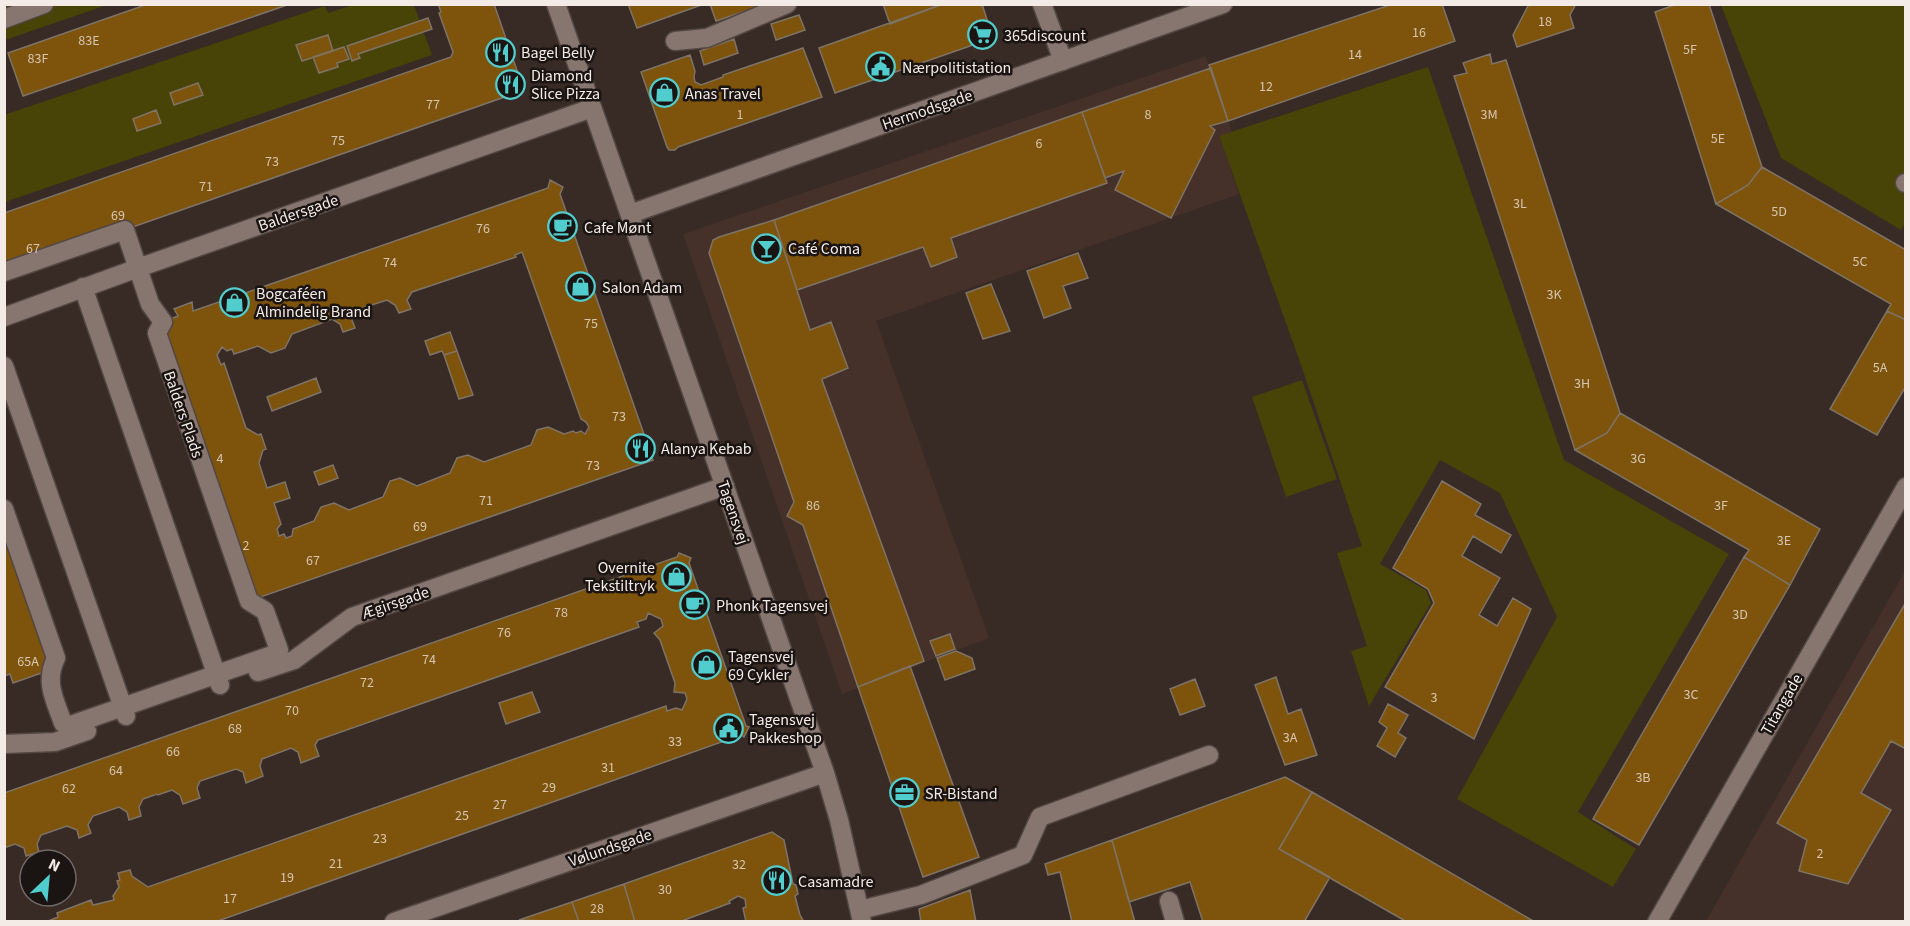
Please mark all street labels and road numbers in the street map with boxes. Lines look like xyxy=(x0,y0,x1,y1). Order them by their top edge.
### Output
street label: Hermodsgade xyxy=(879,84,975,136)
street label: Baldersgade xyxy=(255,189,341,237)
street label: Balders Plads xyxy=(158,368,208,461)
street label: Tagensvej xyxy=(712,478,754,547)
street label: Ægirsgade xyxy=(359,581,432,625)
street label: Titangade xyxy=(1756,670,1808,739)
street label: Vølundsgade xyxy=(566,823,655,872)

